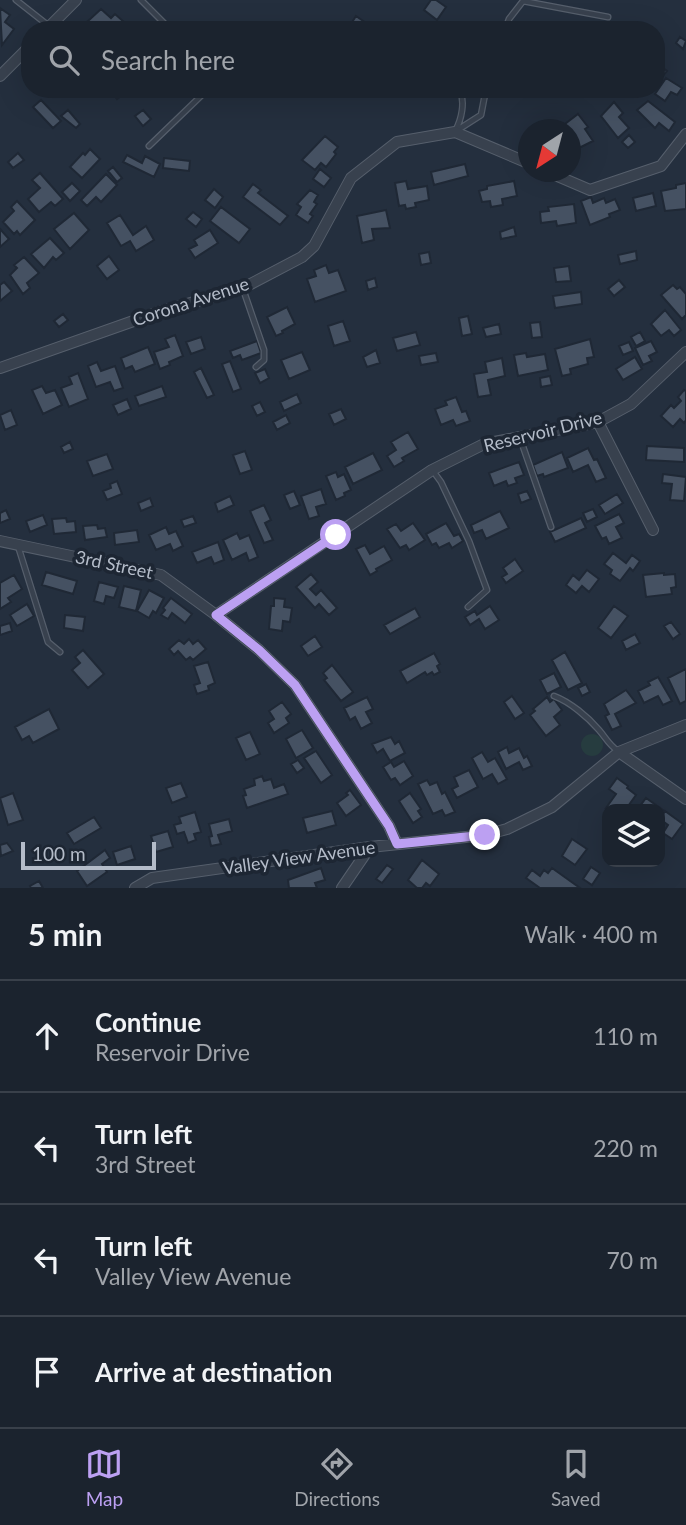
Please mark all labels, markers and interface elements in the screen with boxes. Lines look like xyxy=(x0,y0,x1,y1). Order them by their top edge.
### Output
search box xyxy=(21,21,665,98)
icon: search xyxy=(45,41,83,79)
text: Search here xyxy=(101,44,235,76)
north arrow xyxy=(518,119,581,182)
street label: Corona Avenue xyxy=(130,272,252,330)
street label: Reservoir Drive xyxy=(481,406,604,456)
route start xyxy=(320,519,351,550)
street label: 3rd Street xyxy=(73,545,156,583)
map controls xyxy=(602,804,665,867)
button: layers xyxy=(602,804,665,867)
route end xyxy=(469,819,500,850)
street label: Valley View Avenue xyxy=(221,835,376,879)
scale bar xyxy=(21,839,156,871)
text: 100 m xyxy=(32,842,86,865)
text: 5 min xyxy=(28,916,102,952)
text: Walk · 400 m xyxy=(524,920,658,948)
text: Continue xyxy=(95,1006,201,1038)
icon: ahead xyxy=(28,1017,66,1055)
text: 110 m xyxy=(593,1022,658,1050)
text: Reservoir Drive xyxy=(95,1038,250,1066)
text: Turn left xyxy=(95,1118,192,1150)
icon: left xyxy=(28,1129,66,1167)
text: 220 m xyxy=(593,1134,658,1162)
text: 3rd Street xyxy=(95,1150,196,1178)
text: Turn left xyxy=(95,1230,192,1262)
icon: left xyxy=(28,1241,66,1279)
text: 70 m xyxy=(607,1246,658,1274)
text: Valley View Avenue xyxy=(95,1262,291,1290)
icon: arrive xyxy=(28,1353,66,1391)
text: Arrive at destination xyxy=(95,1356,332,1388)
tab: Map xyxy=(85,1445,123,1510)
tab: Directions xyxy=(294,1445,380,1510)
tab: Saved xyxy=(551,1445,601,1510)

